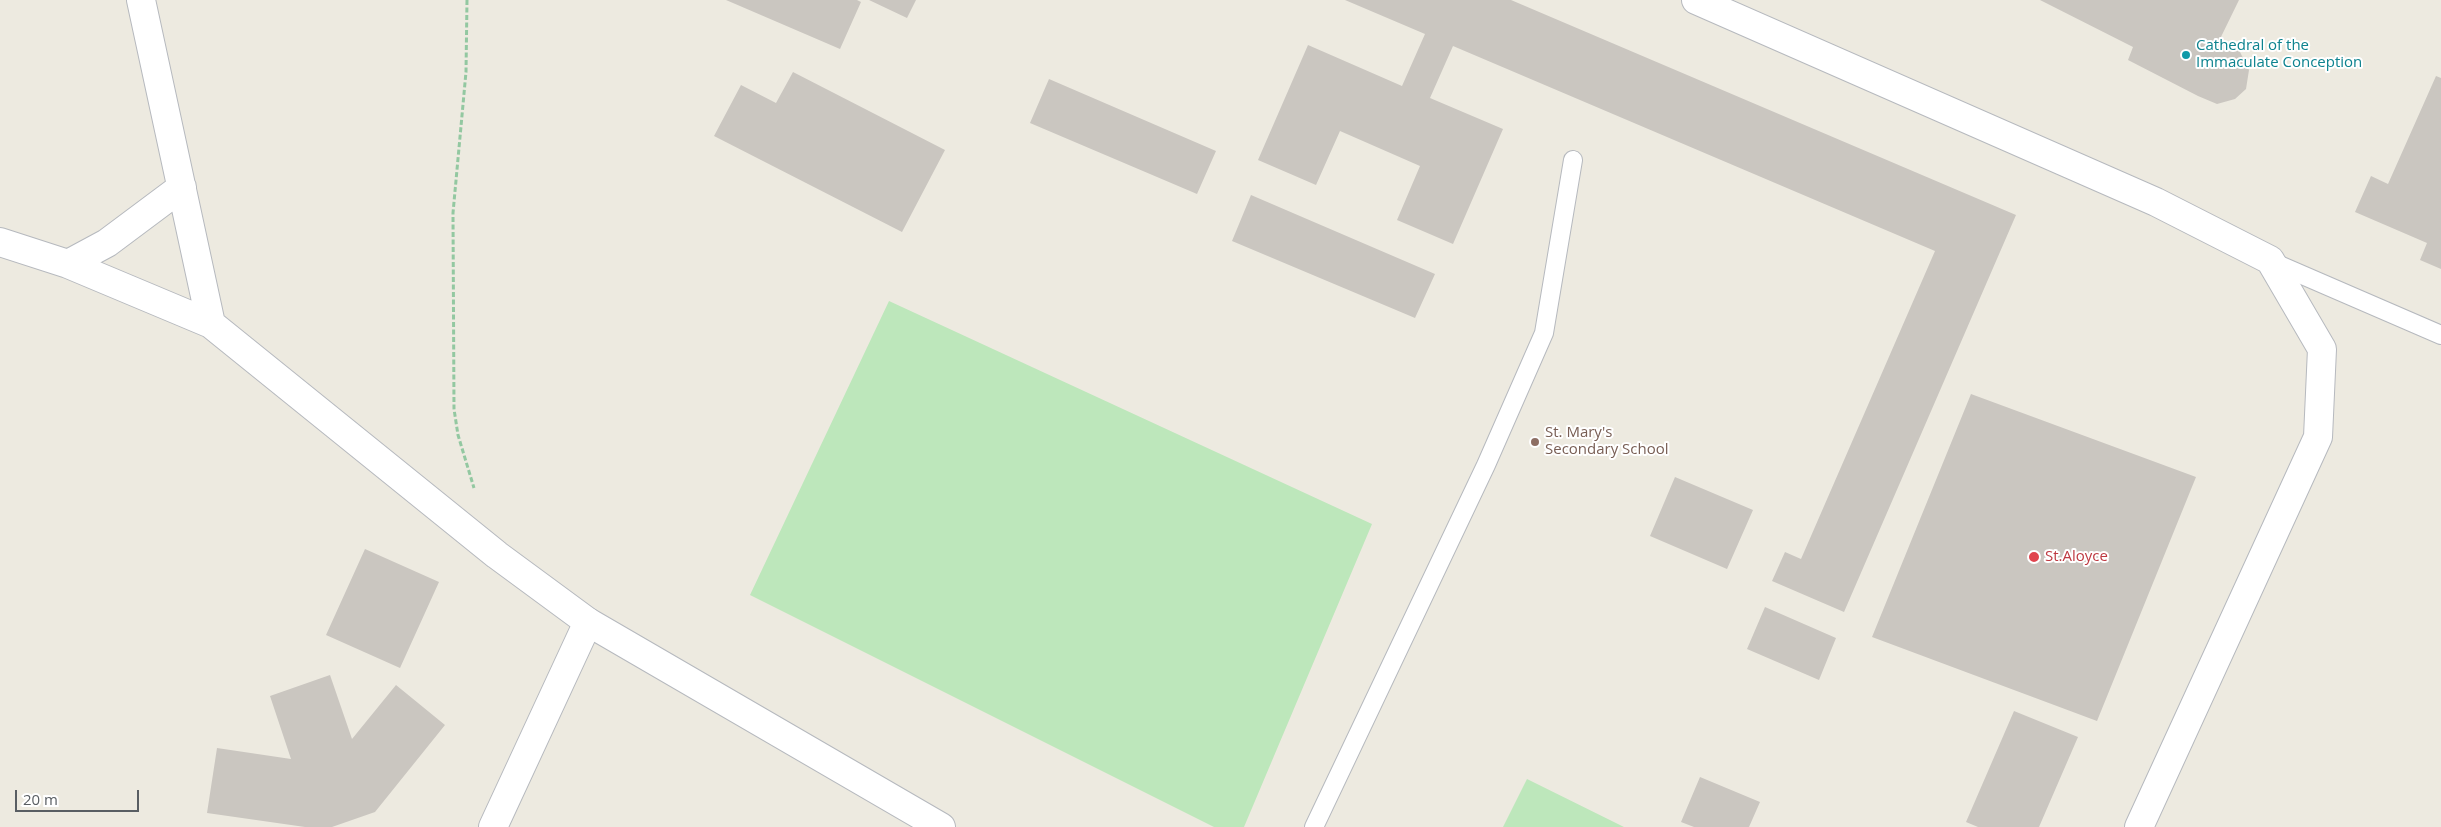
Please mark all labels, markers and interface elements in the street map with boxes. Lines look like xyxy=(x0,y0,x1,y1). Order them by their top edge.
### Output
place label: Cathedral of the Immaculate Conception xyxy=(2196,37,2362,72)
marker: Cathedral of the Immaculate Conception xyxy=(2180,49,2192,61)
place label: St. Mary's Secondary School xyxy=(1545,424,1669,459)
marker: St. Mary's Secondary School xyxy=(1529,436,1541,448)
place label: St.Aloyce xyxy=(2045,548,2108,566)
marker: St.Aloyce xyxy=(2027,550,2041,564)
scale bar xyxy=(18,780,141,812)
text: 20 m xyxy=(23,789,58,809)

